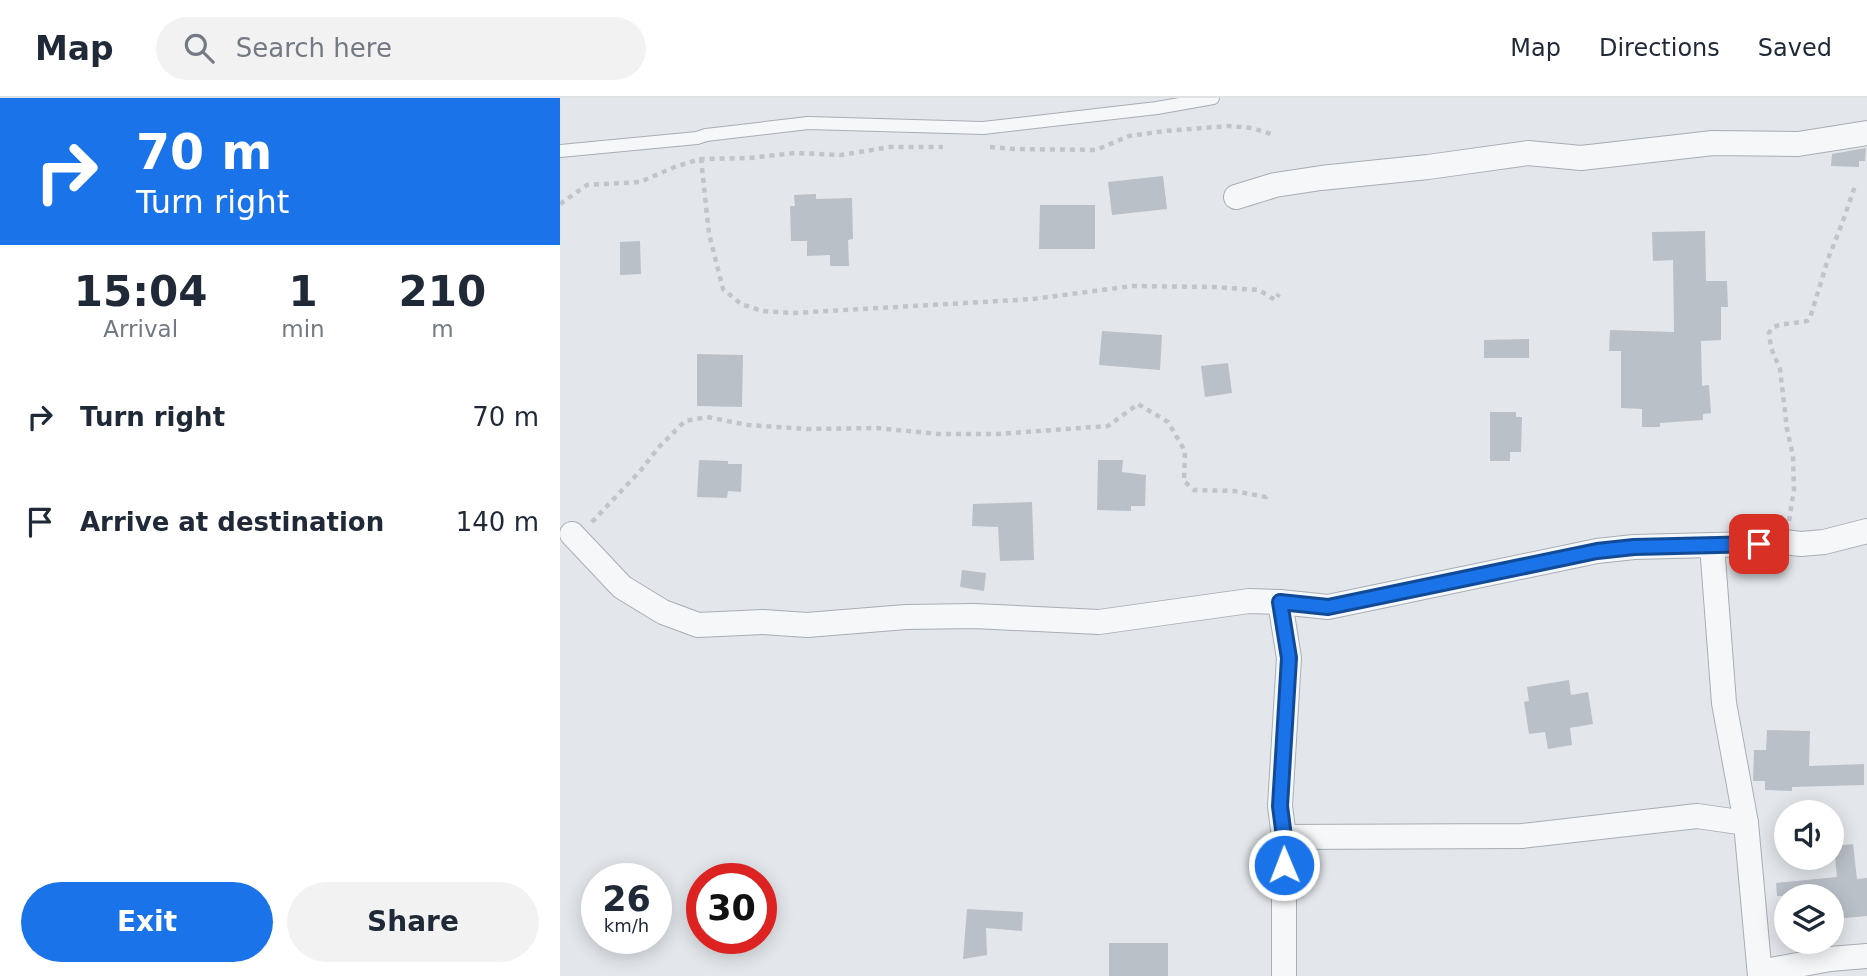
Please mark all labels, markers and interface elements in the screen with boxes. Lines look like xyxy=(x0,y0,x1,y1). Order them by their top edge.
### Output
search box xyxy=(156,17,646,80)
text: Map xyxy=(35,29,114,68)
icon: search xyxy=(180,29,218,67)
text: Search here xyxy=(236,33,392,63)
text: Map xyxy=(1510,34,1561,62)
text: Directions xyxy=(1599,34,1720,62)
text: Saved xyxy=(1758,34,1832,62)
text: 70 m xyxy=(136,124,272,181)
icon: right xyxy=(21,126,112,217)
text: Turn right xyxy=(136,183,289,221)
text: 15:04 xyxy=(74,267,208,316)
text: 1 xyxy=(288,267,318,316)
text: 210 xyxy=(399,267,486,316)
text: Arrival xyxy=(103,316,178,342)
text: min xyxy=(281,316,325,342)
text: m xyxy=(431,316,454,342)
icon: right xyxy=(21,398,59,436)
text: Turn right xyxy=(80,402,225,432)
text: 70 m xyxy=(472,402,539,432)
icon: arrive xyxy=(21,503,59,541)
text: Arrive at destination xyxy=(80,507,384,537)
text: 140 m xyxy=(456,507,539,537)
pin xyxy=(1729,514,1789,574)
icon: arrive xyxy=(1740,525,1778,563)
map controls xyxy=(1774,800,1844,954)
button: sound xyxy=(1774,800,1844,870)
position arrow xyxy=(1247,828,1321,902)
speed limit sign: 30 xyxy=(686,863,777,954)
text: 26 xyxy=(602,879,651,919)
button: Exit xyxy=(21,882,273,962)
button: Share xyxy=(287,882,539,962)
button: layers xyxy=(1774,884,1844,954)
text: km/h xyxy=(604,915,649,936)

